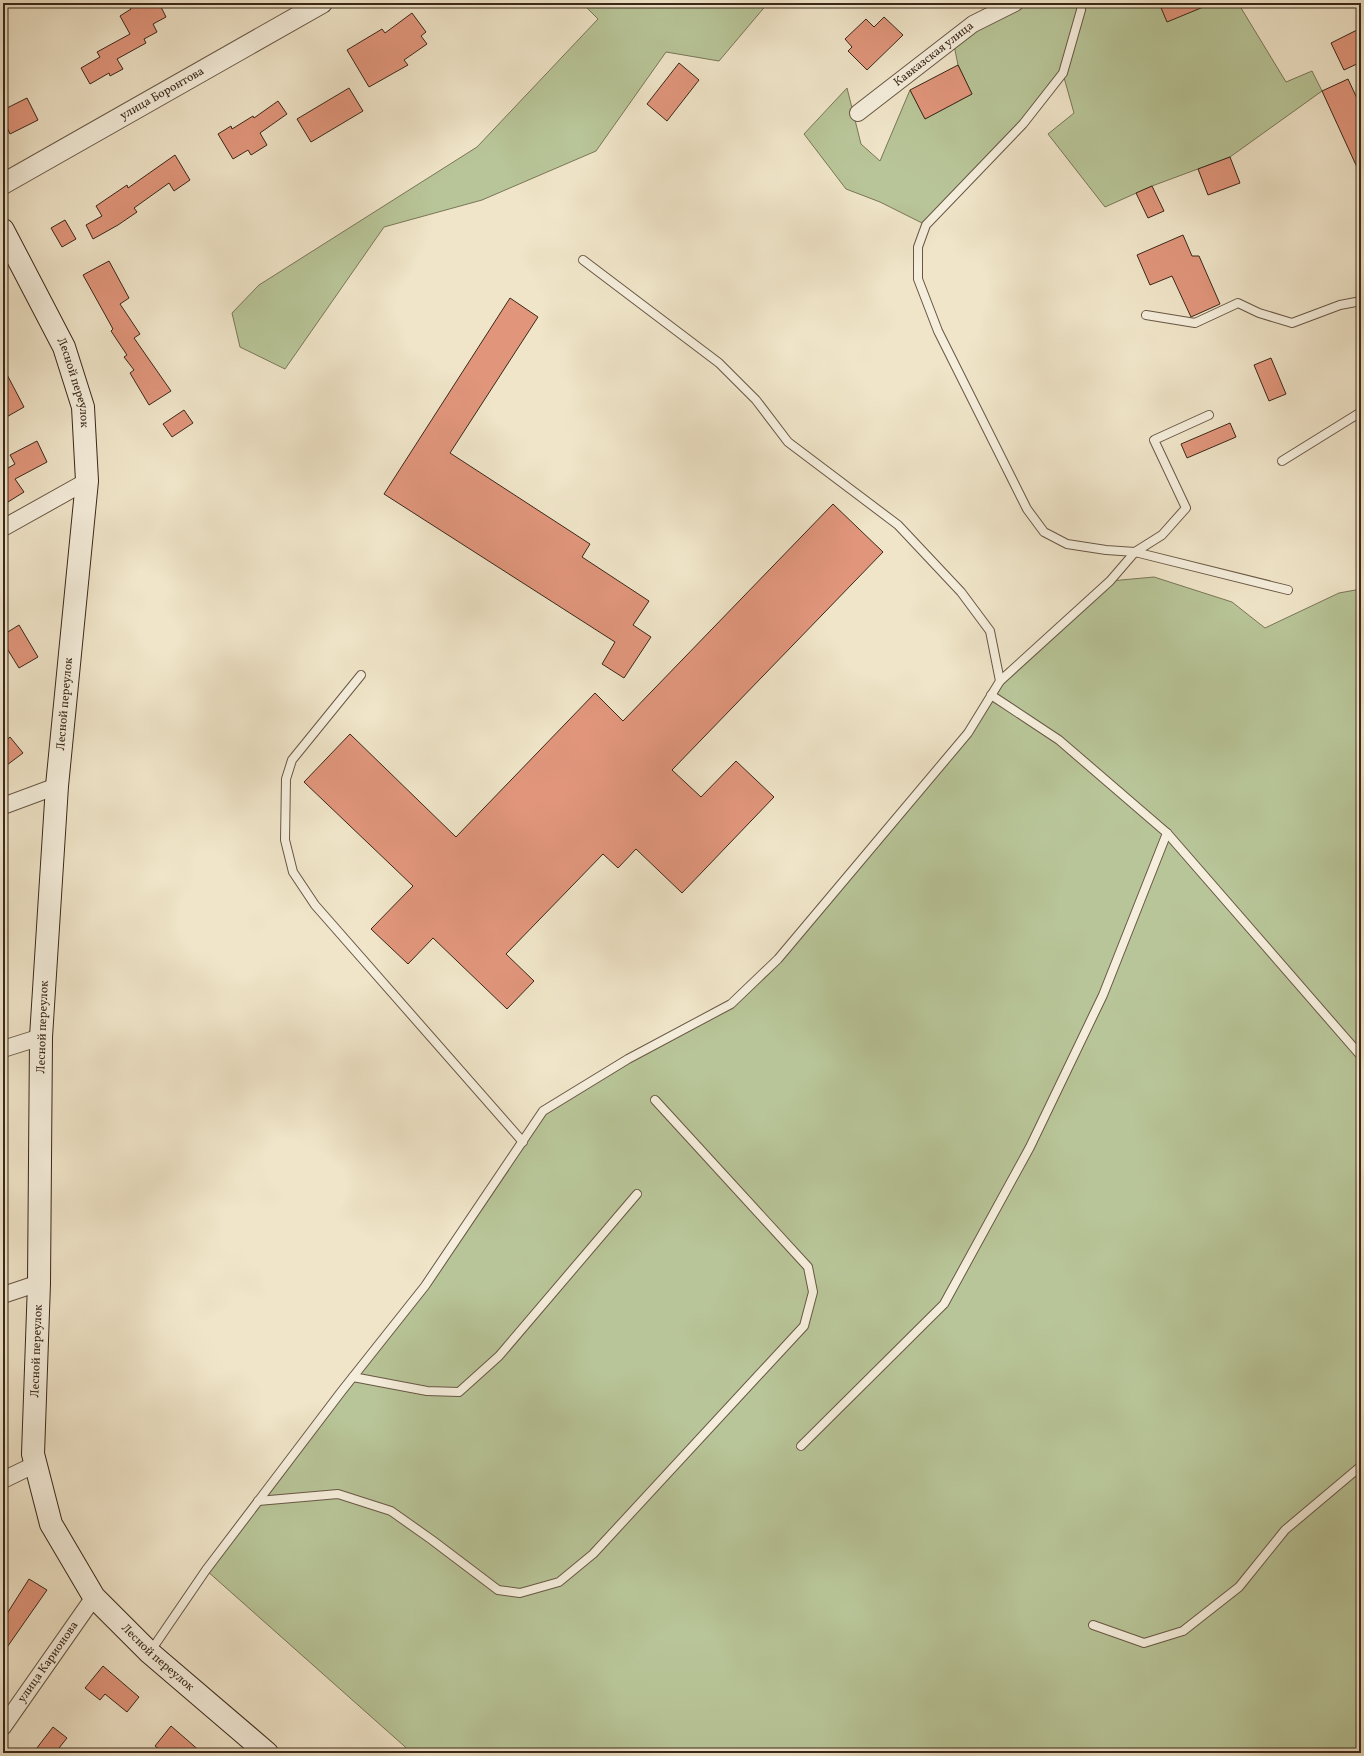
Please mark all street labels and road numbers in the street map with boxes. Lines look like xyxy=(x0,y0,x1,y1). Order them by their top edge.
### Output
street label: Кавказская улица xyxy=(891,18,977,90)
street label: улица Боронтова xyxy=(117,63,207,124)
street label: Лесной переулок xyxy=(52,335,92,429)
street label: Лесной переулок xyxy=(53,656,77,751)
street label: Лесной переулок xyxy=(33,980,53,1074)
street label: Лесной переулок xyxy=(27,1304,47,1398)
street label: улица Карионова xyxy=(14,1618,82,1706)
street label: Лесной переулок xyxy=(118,1621,198,1695)

